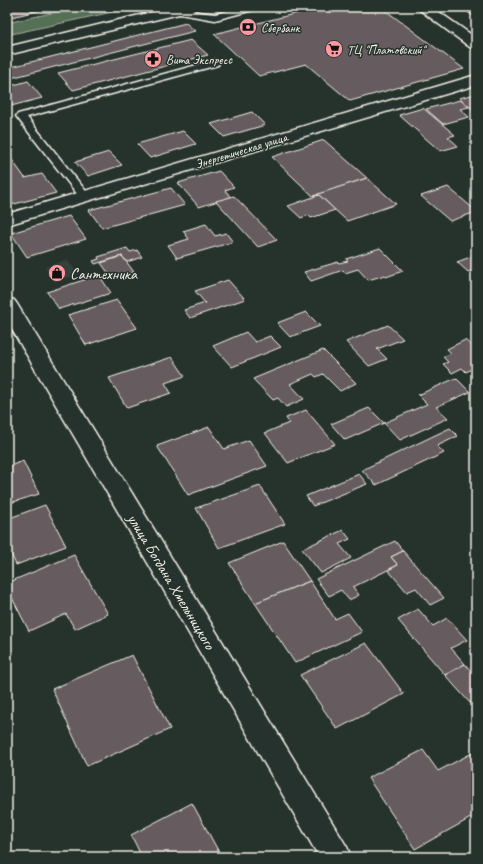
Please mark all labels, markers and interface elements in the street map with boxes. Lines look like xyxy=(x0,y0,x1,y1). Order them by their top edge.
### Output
bank icon: Сбербанк xyxy=(238,17,258,37)
place label: Сбербанк xyxy=(261,20,301,36)
supermarket icon: ТЦ "Платовский" xyxy=(324,39,344,59)
place label: ТЦ "Платовский" xyxy=(347,42,428,58)
pharmacy icon: Вита Экспресс xyxy=(143,49,163,69)
place label: Вита Экспресс xyxy=(166,52,233,68)
street label: Энергетическая улица xyxy=(193,129,291,173)
shop icon: Сантехника xyxy=(47,263,67,283)
place label: Сантехника xyxy=(70,264,138,284)
street label: улица Богдана Хмельницкого xyxy=(122,509,220,654)

